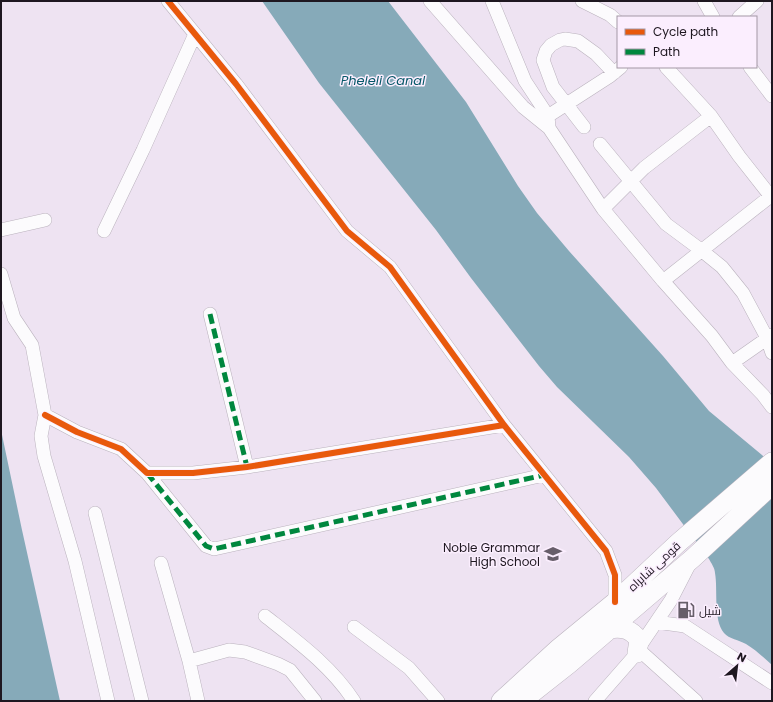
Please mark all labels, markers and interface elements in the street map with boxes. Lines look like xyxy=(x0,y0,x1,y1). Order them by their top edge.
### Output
legend xyxy=(617,16,757,68)
text: Cycle path xyxy=(653,23,718,40)
text: Path xyxy=(653,43,680,60)
water label: Pheleli Canal xyxy=(341,71,426,90)
street label: قومی شاہراہ xyxy=(624,537,684,595)
place label: Noble Grammar High School xyxy=(443,539,541,570)
school or university icon: Noble Grammar High School xyxy=(543,544,563,564)
fuel station icon: شیل xyxy=(676,600,696,620)
place label: شیل xyxy=(699,602,721,619)
north arrow xyxy=(717,646,757,686)
text: N xyxy=(734,648,749,666)

